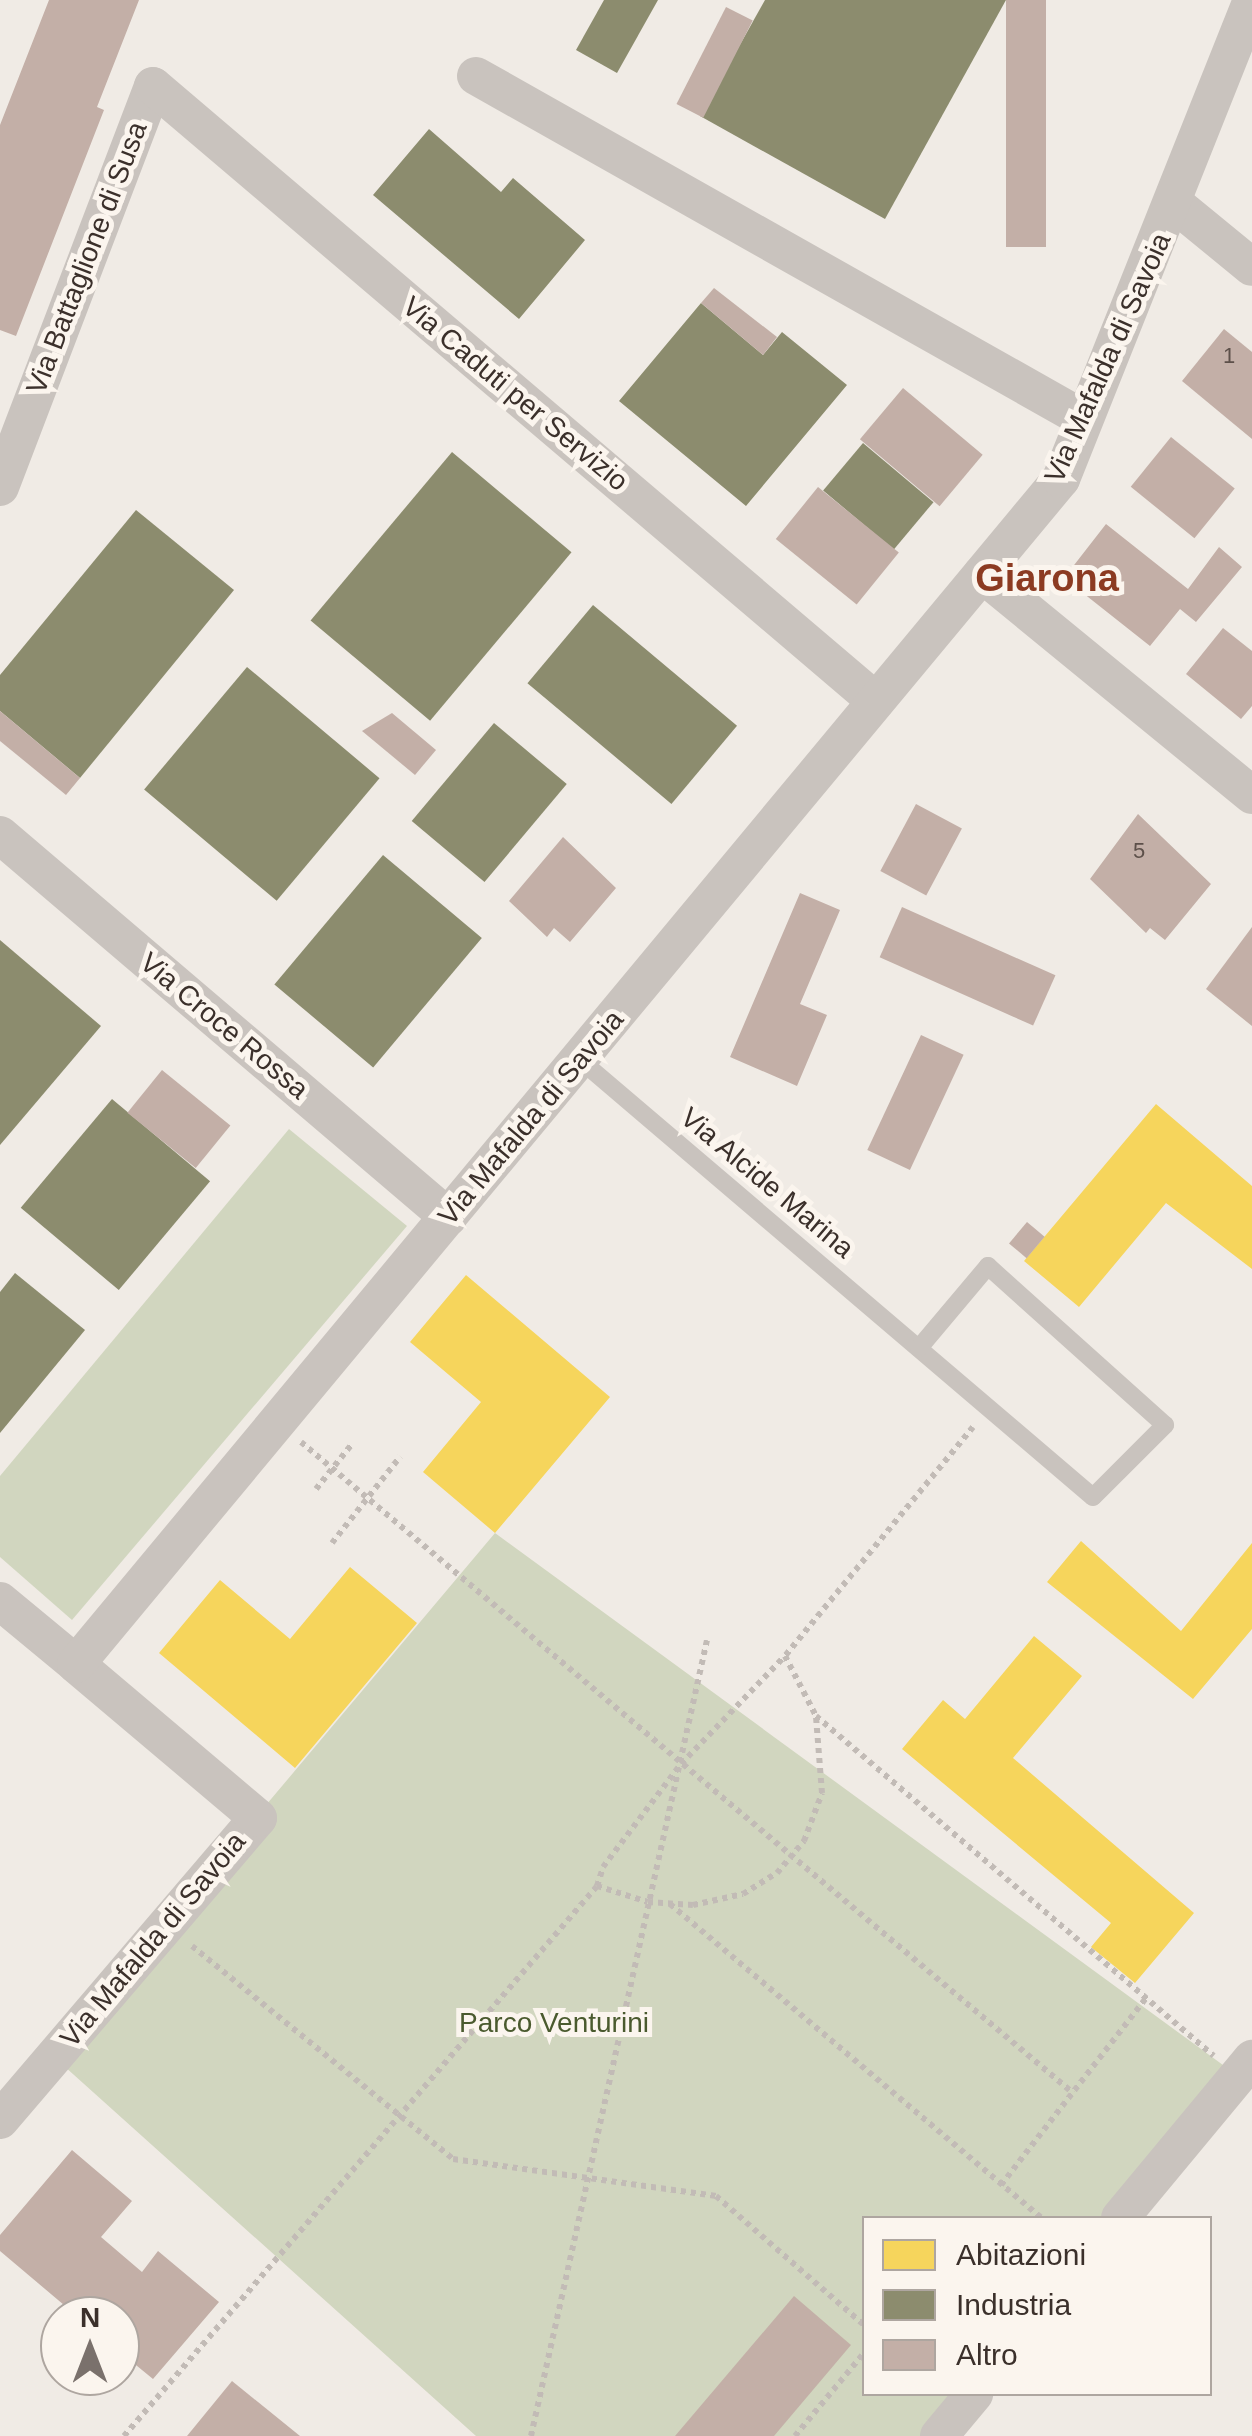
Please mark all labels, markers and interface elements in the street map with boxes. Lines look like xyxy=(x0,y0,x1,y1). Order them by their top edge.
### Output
street label: Via Battaglione di Susa xyxy=(20,117,154,399)
street label: Via Mafalda di Savoia xyxy=(1038,228,1178,488)
street label: Via Caduti per Servizio xyxy=(395,290,635,498)
house number: 1 xyxy=(1223,343,1235,369)
district label: Giarona xyxy=(975,556,1119,602)
house number: 5 xyxy=(1133,838,1145,864)
street label: Via Croce Rossa xyxy=(133,946,315,1106)
street label: Via Mafalda di Savoia xyxy=(431,1004,631,1232)
street label: Via Alcide Marina xyxy=(673,1100,861,1266)
street label: Via Mafalda di Savoia xyxy=(53,1826,253,2054)
park label: Parco Venturini xyxy=(459,2006,649,2040)
legend xyxy=(862,2216,1212,2396)
text: Abitazioni xyxy=(956,2238,1086,2271)
text: Industria xyxy=(956,2288,1071,2321)
north arrow xyxy=(40,2296,140,2396)
text: N xyxy=(80,2302,100,2333)
text: Altro xyxy=(956,2338,1018,2371)

